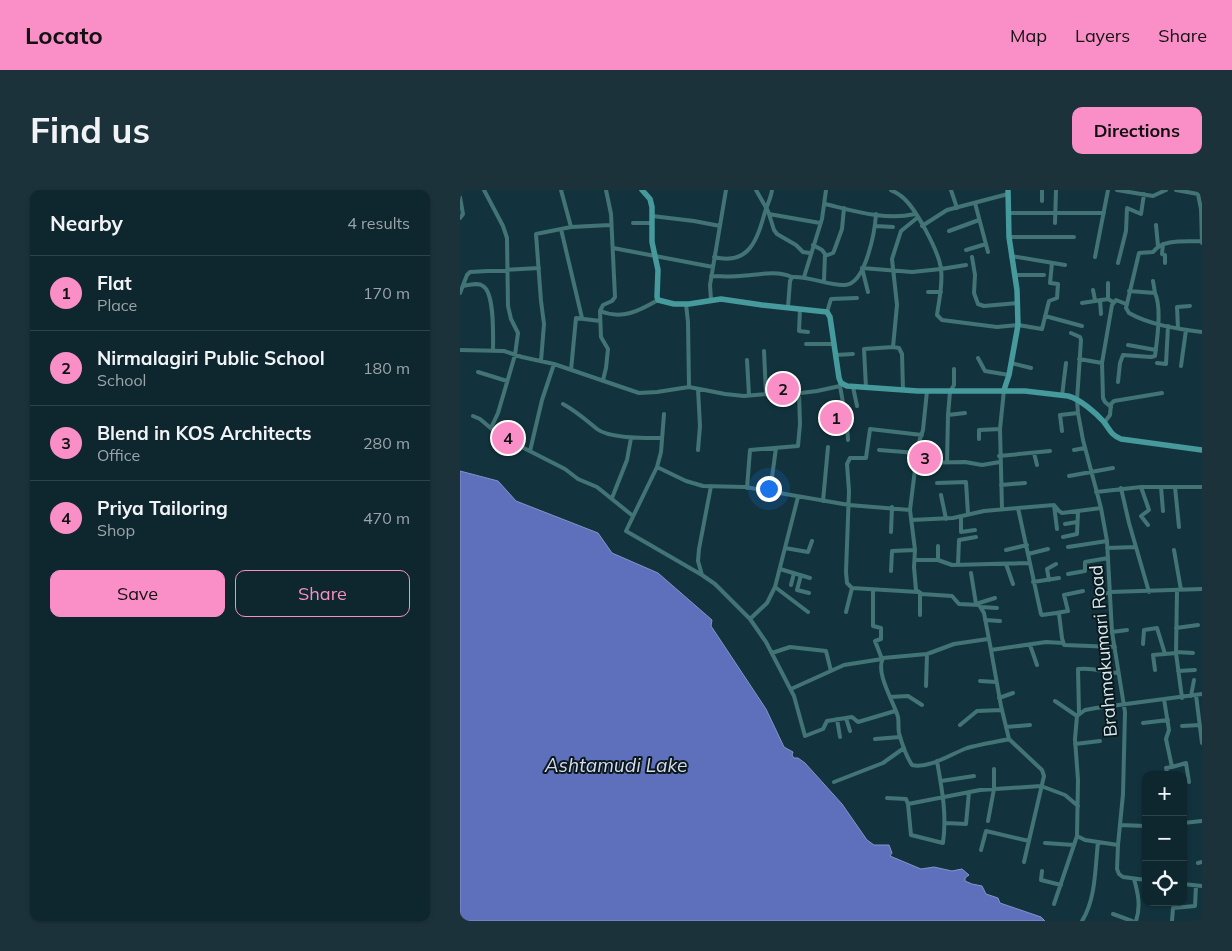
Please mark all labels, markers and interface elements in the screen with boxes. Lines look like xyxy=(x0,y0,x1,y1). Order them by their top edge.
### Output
text: Locato xyxy=(25,20,103,50)
text: Map xyxy=(1010,24,1047,47)
text: Layers xyxy=(1075,24,1130,47)
text: Share xyxy=(1158,24,1207,47)
button: Directions xyxy=(1072,107,1202,154)
text: Find us xyxy=(30,108,150,152)
text: Nearby xyxy=(50,210,123,236)
text: 4 results xyxy=(347,213,410,233)
text: Flat xyxy=(97,271,132,295)
text: 1 xyxy=(61,283,71,303)
text: 170 m xyxy=(363,283,410,303)
text: Place xyxy=(97,295,137,315)
text: Nirmalagiri Public School xyxy=(97,346,325,370)
text: 2 xyxy=(61,358,71,378)
text: 180 m xyxy=(363,358,410,378)
text: School xyxy=(97,370,146,390)
pin: 2 xyxy=(767,370,799,408)
pin: 1 xyxy=(820,399,852,437)
pin: 4 xyxy=(492,419,524,457)
text: Blend in KOS Architects xyxy=(97,421,312,445)
text: 3 xyxy=(61,433,71,453)
text: 280 m xyxy=(363,433,410,453)
pin: 3 xyxy=(909,439,941,477)
text: Office xyxy=(97,445,140,465)
your location xyxy=(756,476,782,502)
text: Priya Tailoring xyxy=(97,496,228,520)
text: 4 xyxy=(61,508,71,528)
text: 470 m xyxy=(363,508,410,528)
text: Shop xyxy=(97,520,135,540)
street label: Brahmakumari Road xyxy=(1084,564,1122,738)
button: Save xyxy=(50,570,225,617)
button: Share xyxy=(235,570,410,617)
water label: Ashtamudi Lake xyxy=(544,753,687,777)
map controls xyxy=(1142,771,1187,906)
button: + xyxy=(1142,771,1187,816)
button: − xyxy=(1142,816,1187,861)
button: locate xyxy=(1142,861,1187,906)

